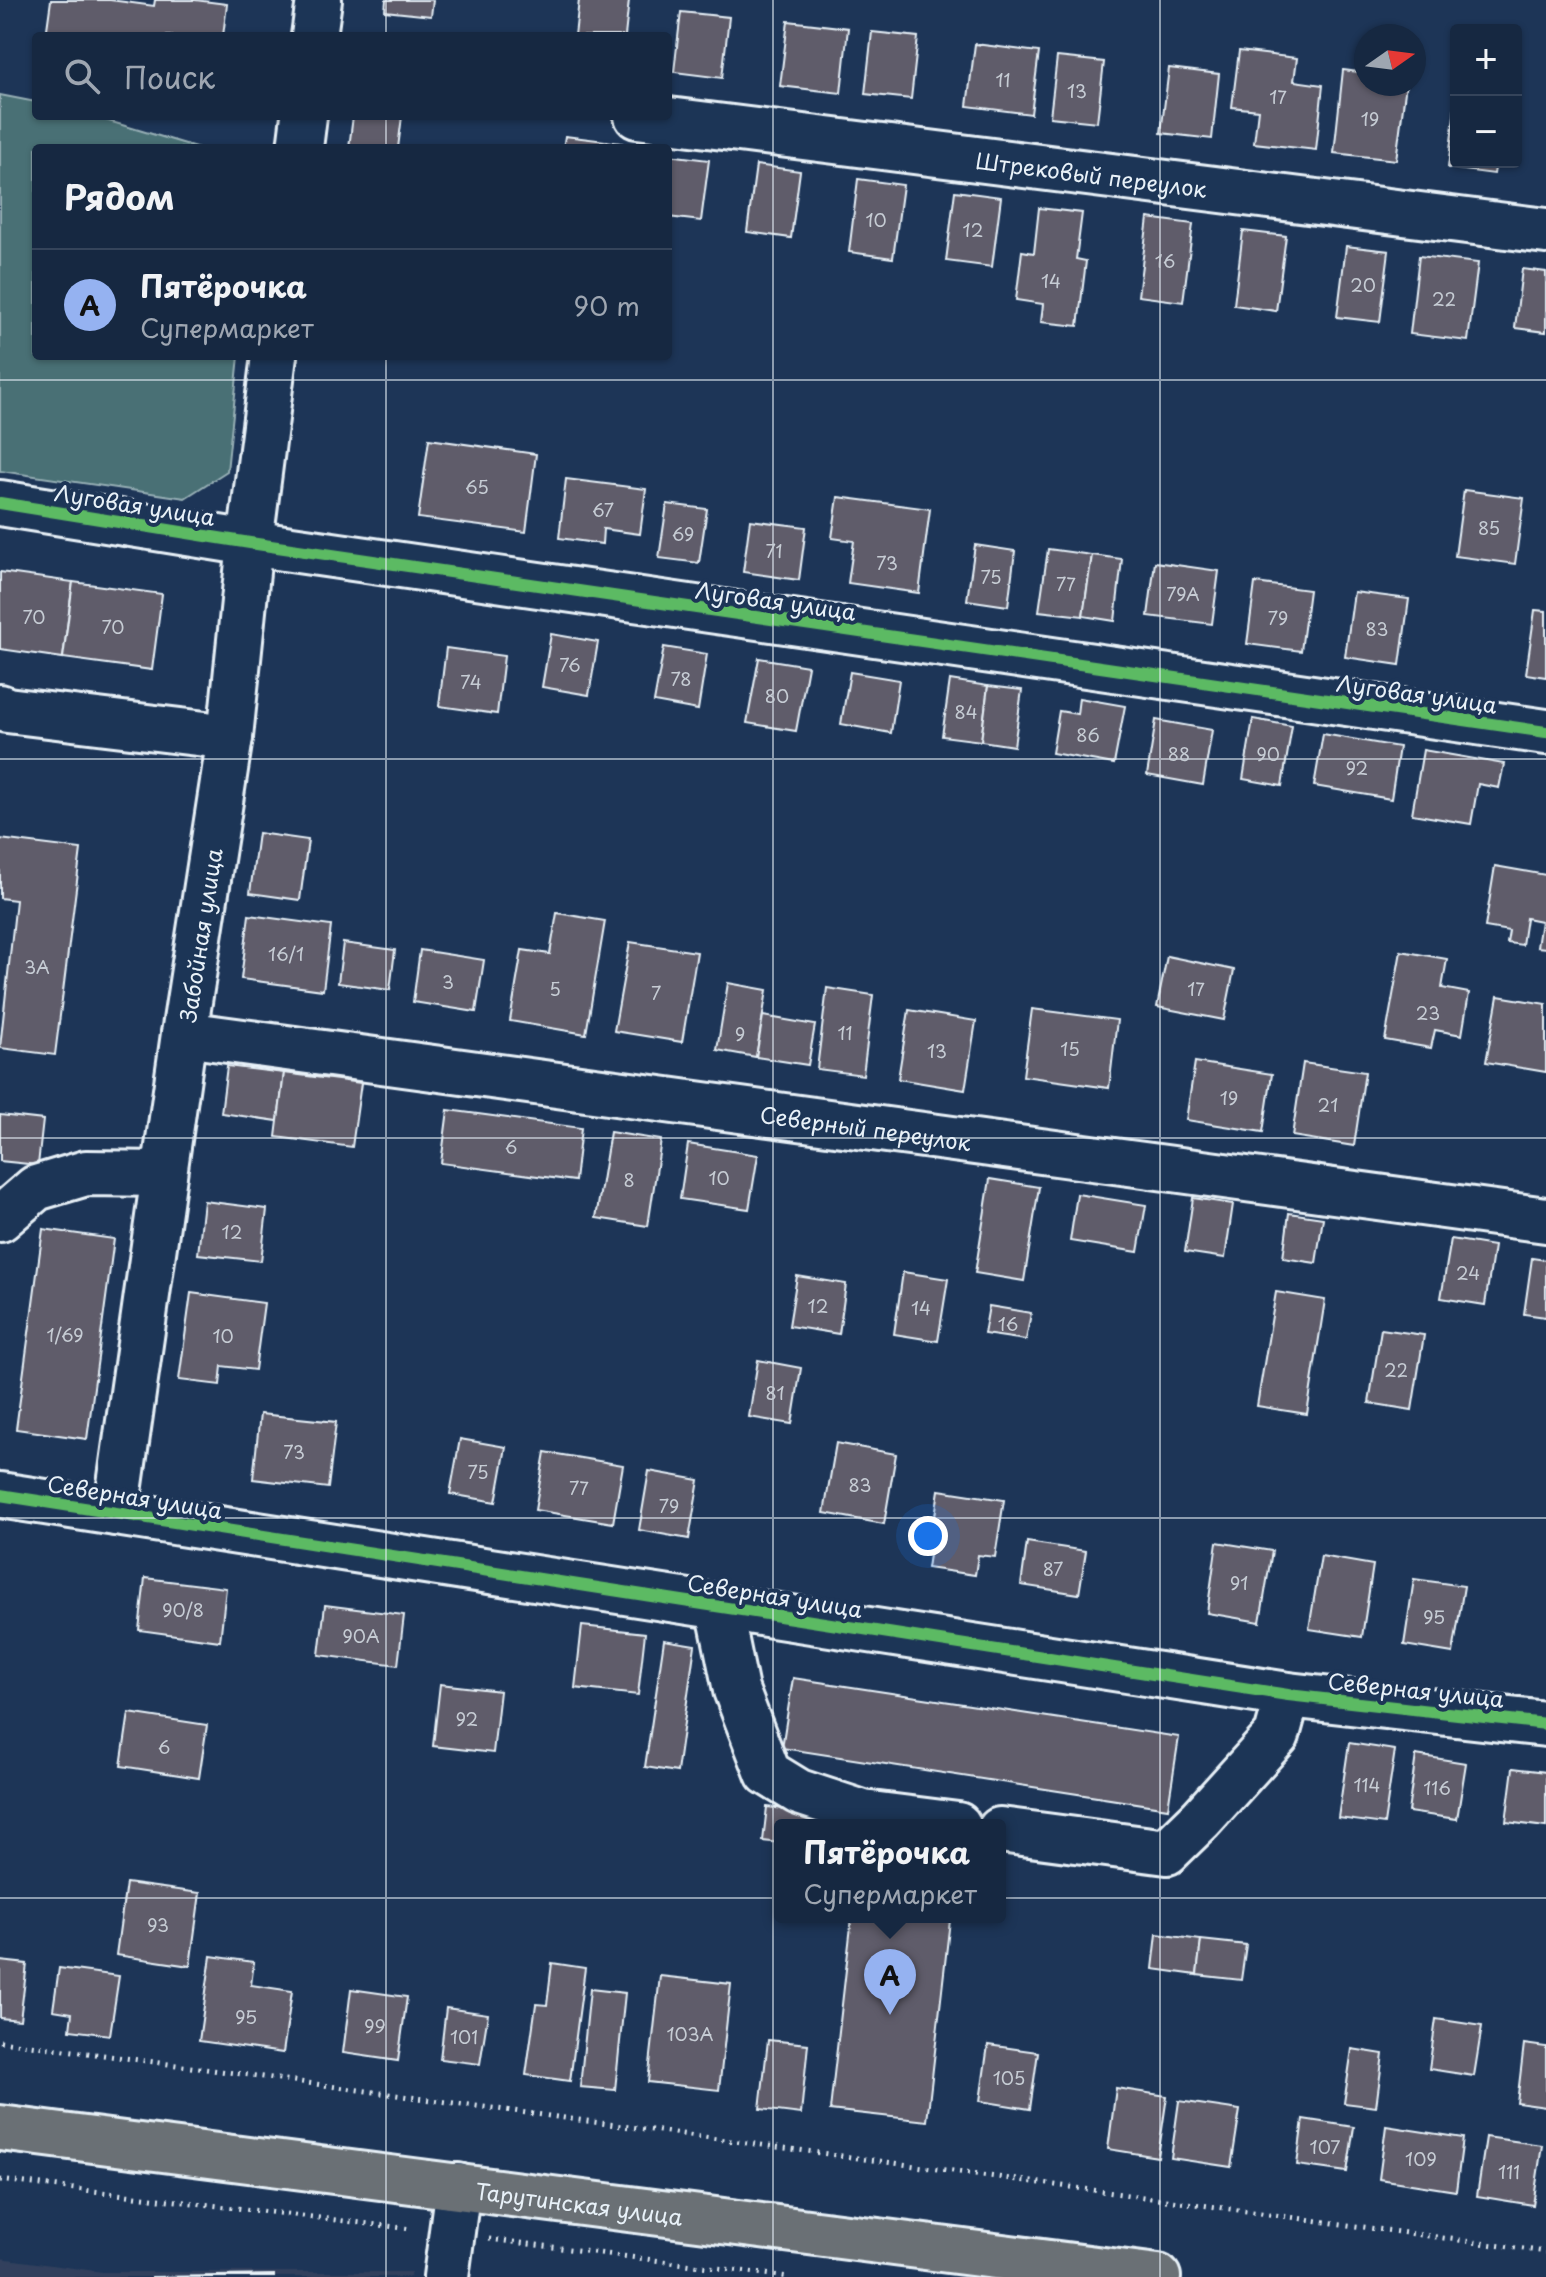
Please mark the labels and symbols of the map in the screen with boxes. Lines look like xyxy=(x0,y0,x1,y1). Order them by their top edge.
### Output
north arrow xyxy=(1354,24,1426,96)
house number: 11 xyxy=(995,66,1011,93)
house number: 13 xyxy=(1067,77,1087,104)
house number: 17 xyxy=(1269,83,1287,110)
house number: 19 xyxy=(1361,105,1379,132)
street label: Штрековый переулок xyxy=(974,143,1210,205)
house number: 10 xyxy=(865,206,887,233)
house number: 12 xyxy=(963,216,983,243)
house number: 16 xyxy=(1155,247,1175,274)
house number: 14 xyxy=(1041,267,1061,294)
house number: 20 xyxy=(1350,271,1376,298)
house number: 22 xyxy=(1432,285,1456,312)
house number: 65 xyxy=(465,473,489,500)
street label: Луговая улица xyxy=(53,475,218,533)
house number: 67 xyxy=(592,496,614,523)
house number: 85 xyxy=(1478,514,1500,541)
house number: 69 xyxy=(672,520,694,547)
house number: 71 xyxy=(766,537,782,564)
house number: 73 xyxy=(876,549,898,576)
house number: 75 xyxy=(981,563,1002,590)
house number: 77 xyxy=(1056,570,1076,597)
street label: Луговая улица xyxy=(694,572,859,628)
house number: 79А xyxy=(1166,580,1200,607)
house number: 70 xyxy=(23,603,45,630)
house number: 79 xyxy=(1268,604,1288,631)
house number: 70 xyxy=(102,613,124,640)
house number: 83 xyxy=(1366,615,1388,642)
house number: 76 xyxy=(559,651,581,678)
house number: 78 xyxy=(671,665,692,692)
street label: Луговая улица xyxy=(1335,665,1500,721)
house number: 74 xyxy=(460,668,482,695)
house number: 80 xyxy=(765,682,789,709)
house number: 84 xyxy=(954,698,978,725)
house number: 86 xyxy=(1076,721,1100,748)
house number: 88 xyxy=(1168,740,1190,767)
house number: 90 xyxy=(1256,740,1280,767)
house number: 92 xyxy=(1346,754,1368,781)
street label: Забойная улица xyxy=(169,846,229,1025)
house number: 16/1 xyxy=(268,940,304,967)
house number: 3А xyxy=(24,953,50,980)
house number: 3 xyxy=(442,968,454,995)
house number: 5 xyxy=(549,975,561,1002)
house number: 17 xyxy=(1187,975,1205,1002)
house number: 7 xyxy=(651,979,661,1006)
house number: 23 xyxy=(1416,999,1440,1026)
house number: 11 xyxy=(837,1019,853,1046)
house number: 9 xyxy=(735,1020,745,1047)
house number: 15 xyxy=(1060,1035,1080,1062)
house number: 13 xyxy=(927,1037,947,1064)
house number: 19 xyxy=(1220,1084,1238,1111)
house number: 21 xyxy=(1318,1091,1338,1118)
street label: Северный переулок xyxy=(758,1096,974,1158)
house number: 6 xyxy=(505,1133,517,1160)
house number: 10 xyxy=(708,1164,730,1191)
house number: 8 xyxy=(623,1166,635,1193)
house number: 12 xyxy=(222,1218,242,1245)
house number: 24 xyxy=(1456,1259,1480,1286)
house number: 12 xyxy=(808,1292,828,1319)
house number: 14 xyxy=(911,1294,931,1321)
house number: 16 xyxy=(998,1310,1018,1337)
house number: 1/69 xyxy=(46,1321,84,1348)
house number: 10 xyxy=(212,1322,234,1349)
house number: 22 xyxy=(1384,1356,1408,1383)
house number: 81 xyxy=(765,1379,785,1406)
house number: 73 xyxy=(283,1438,305,1465)
house number: 75 xyxy=(468,1458,489,1485)
street label: Северная улица xyxy=(45,1466,225,1526)
house number: 83 xyxy=(849,1471,871,1498)
house number: 77 xyxy=(569,1474,589,1501)
house number: 79 xyxy=(659,1492,679,1519)
your location xyxy=(908,1516,948,1556)
house number: 87 xyxy=(1043,1555,1063,1582)
street label: Северная улица xyxy=(685,1565,865,1625)
house number: 91 xyxy=(1230,1569,1248,1596)
house number: 90/8 xyxy=(162,1596,204,1623)
house number: 95 xyxy=(1423,1603,1445,1630)
house number: 90А xyxy=(342,1622,380,1649)
street label: Северная улица xyxy=(1326,1663,1506,1715)
house number: 92 xyxy=(456,1705,478,1732)
house number: 6 xyxy=(158,1733,170,1760)
house number: 114 xyxy=(1354,1771,1380,1798)
house number: 116 xyxy=(1423,1774,1451,1801)
house number: 93 xyxy=(147,1911,169,1938)
pin: A xyxy=(864,1949,916,2015)
house number: 95 xyxy=(235,2003,257,2030)
house number: 99 xyxy=(364,2012,386,2039)
house number: 103А xyxy=(667,2020,714,2047)
house number: 101 xyxy=(450,2023,478,2050)
house number: 105 xyxy=(993,2064,1025,2091)
house number: 107 xyxy=(1310,2133,1340,2160)
house number: 109 xyxy=(1405,2145,1437,2172)
house number: 111 xyxy=(1498,2158,1520,2185)
street label: Тарутинская улица xyxy=(474,2173,685,2232)

